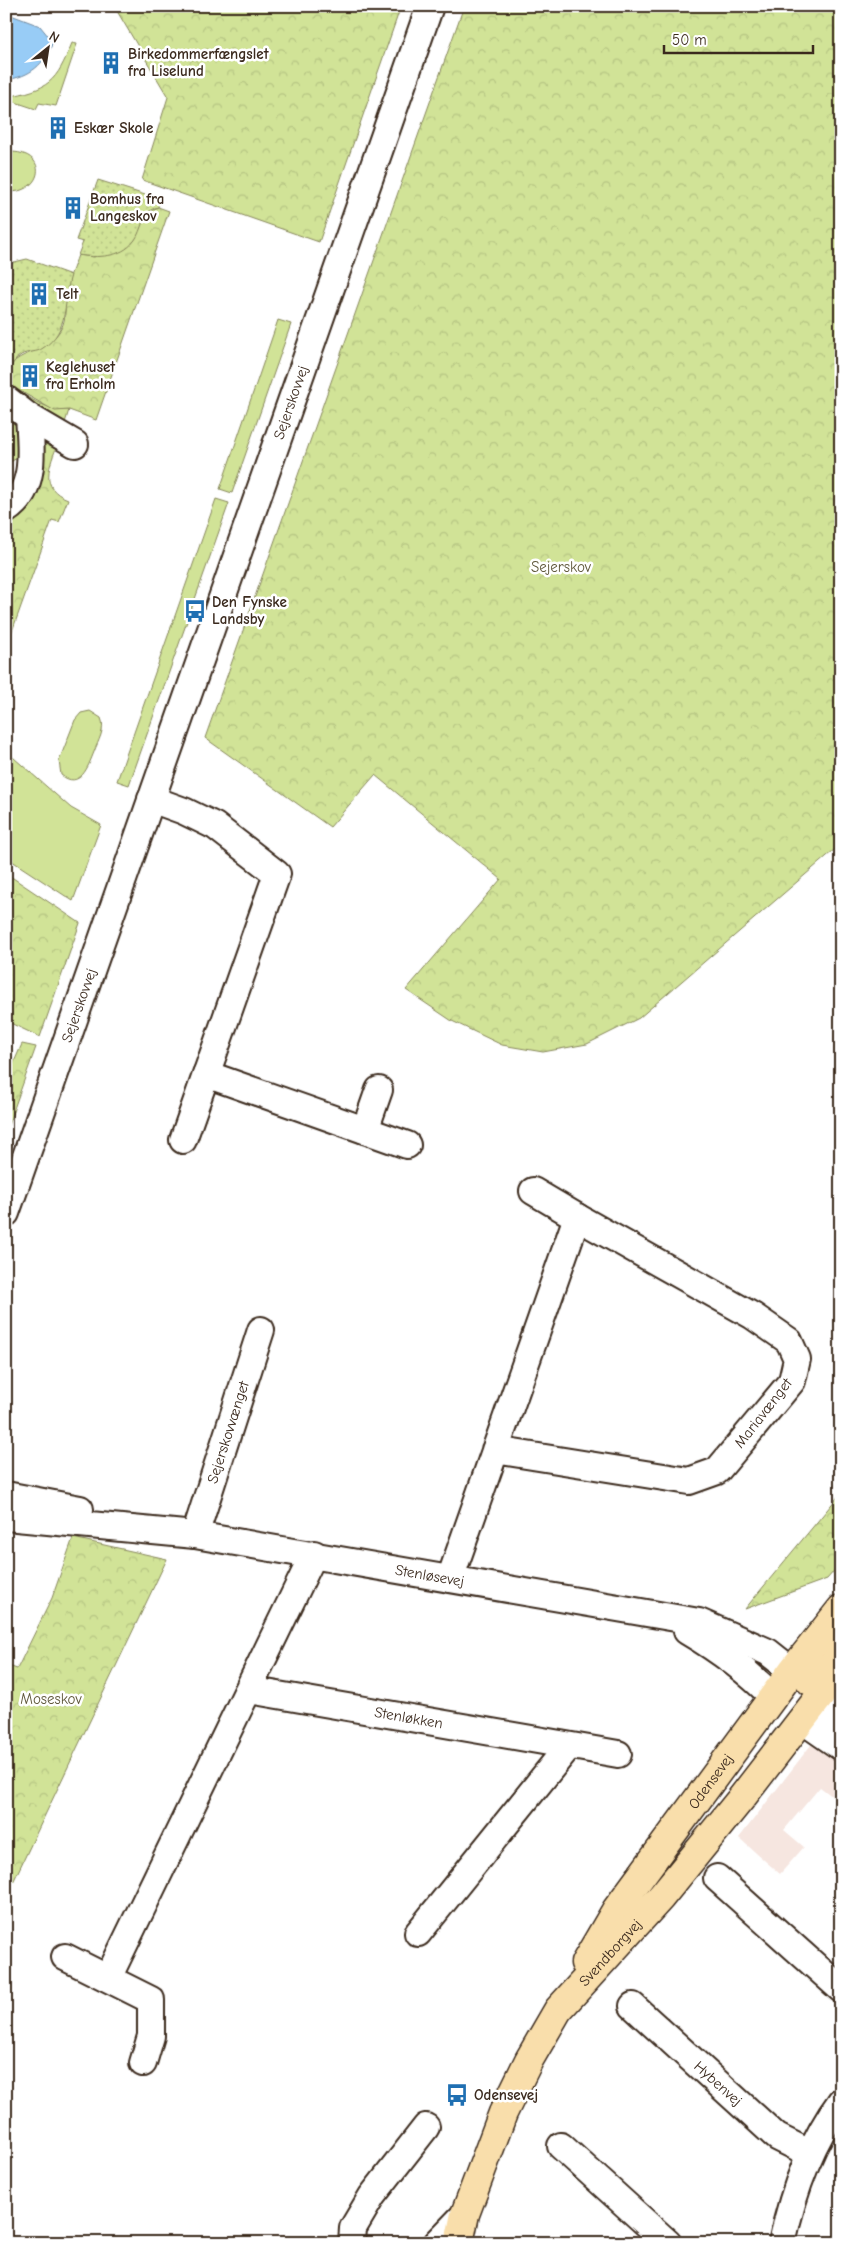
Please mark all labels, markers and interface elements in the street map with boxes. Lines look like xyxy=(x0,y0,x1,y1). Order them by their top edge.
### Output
north arrow xyxy=(22,22,72,72)
scale bar xyxy=(664,22,813,54)
text: N xyxy=(46,28,62,47)
text: 50 m xyxy=(672,31,707,49)
place label: Birkedommerfængslet fra Liselund xyxy=(127,45,270,80)
building icon: Birkedommerfængslet fra Liselund xyxy=(98,50,124,76)
building icon: Eskær Skole xyxy=(45,115,71,141)
place label: Eskær Skole xyxy=(74,119,153,137)
place label: Bomhus fra Langeskov xyxy=(90,190,164,225)
building icon: Bomhus fra Langeskov xyxy=(60,195,86,221)
building icon: Telt xyxy=(26,281,52,307)
place label: Telt xyxy=(56,285,80,303)
place label: Keglehuset fra Erholm xyxy=(45,358,116,393)
building icon: Keglehuset fra Erholm xyxy=(17,363,43,389)
street label: Sejerskovvej xyxy=(269,363,312,442)
park label: Sejerskov xyxy=(531,558,592,576)
place label: Den Fynske Landsby xyxy=(212,593,287,628)
bus stop icon: Den Fynske Landsby xyxy=(182,598,208,624)
street label: Sejerskovvej xyxy=(58,966,100,1045)
street label: Mariavænget xyxy=(730,1374,796,1452)
street label: Sejerskovvænget xyxy=(203,1378,253,1486)
street label: Stenløsevej xyxy=(394,1561,466,1590)
park label: Moseskov xyxy=(20,1690,82,1708)
street label: Stenløkken xyxy=(373,1703,444,1732)
street label: Odensevej xyxy=(684,1750,737,1813)
street label: Svendborgvej xyxy=(575,1915,645,1990)
street label: Hybenvej xyxy=(690,2057,746,2110)
bus stop icon: Odensevej xyxy=(444,2082,470,2108)
place label: Odensevej xyxy=(474,2086,538,2104)

